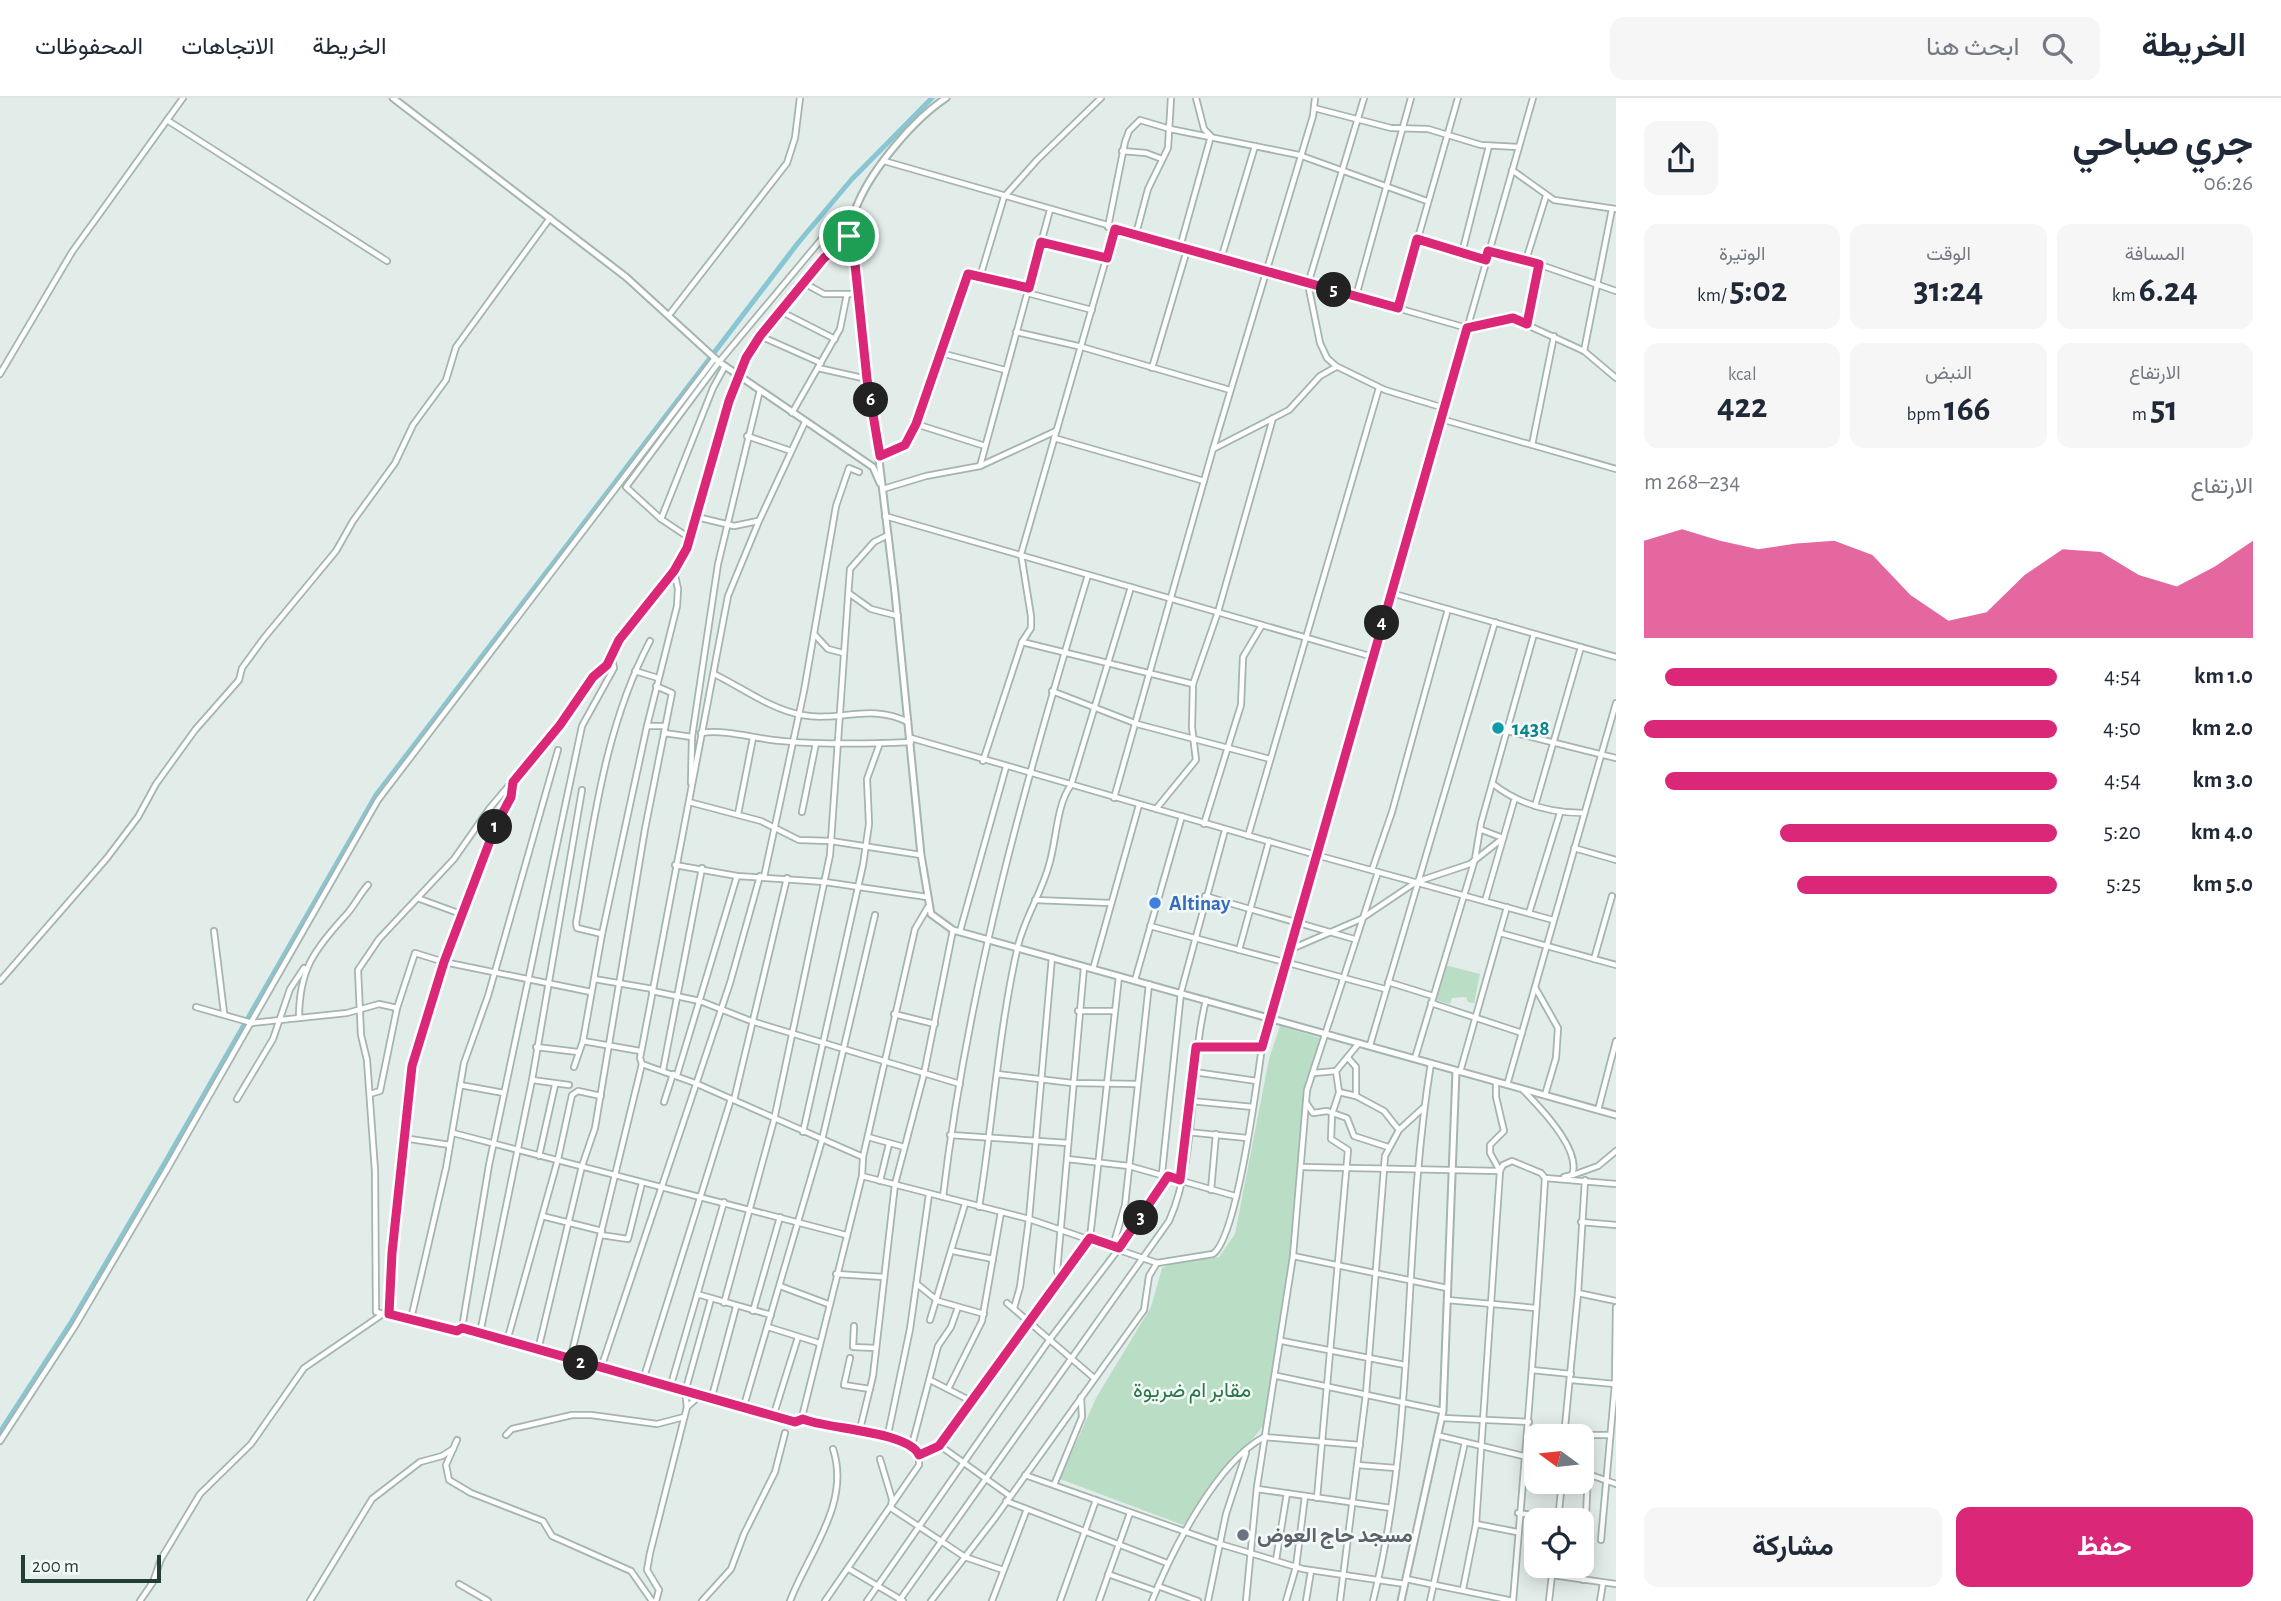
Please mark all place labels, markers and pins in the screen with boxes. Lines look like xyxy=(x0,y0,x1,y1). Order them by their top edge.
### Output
pin xyxy=(819,206,879,266)
pin: 5 xyxy=(1316,272,1352,308)
pin: 6 xyxy=(854,382,888,418)
pin: 4 xyxy=(1364,606,1400,640)
place label: 1438 xyxy=(1512,718,1550,739)
marker: 1438 xyxy=(1490,720,1506,736)
pin: 1 xyxy=(477,810,512,844)
place label: Altinay xyxy=(1169,893,1231,914)
marker: Altinay xyxy=(1147,895,1163,911)
pin: 3 xyxy=(1124,1200,1158,1236)
pin: 2 xyxy=(564,1346,598,1380)
place label: مسجد حاج العوض xyxy=(1257,1525,1413,1549)
marker: مسجد حاج العوض xyxy=(1235,1527,1251,1543)

